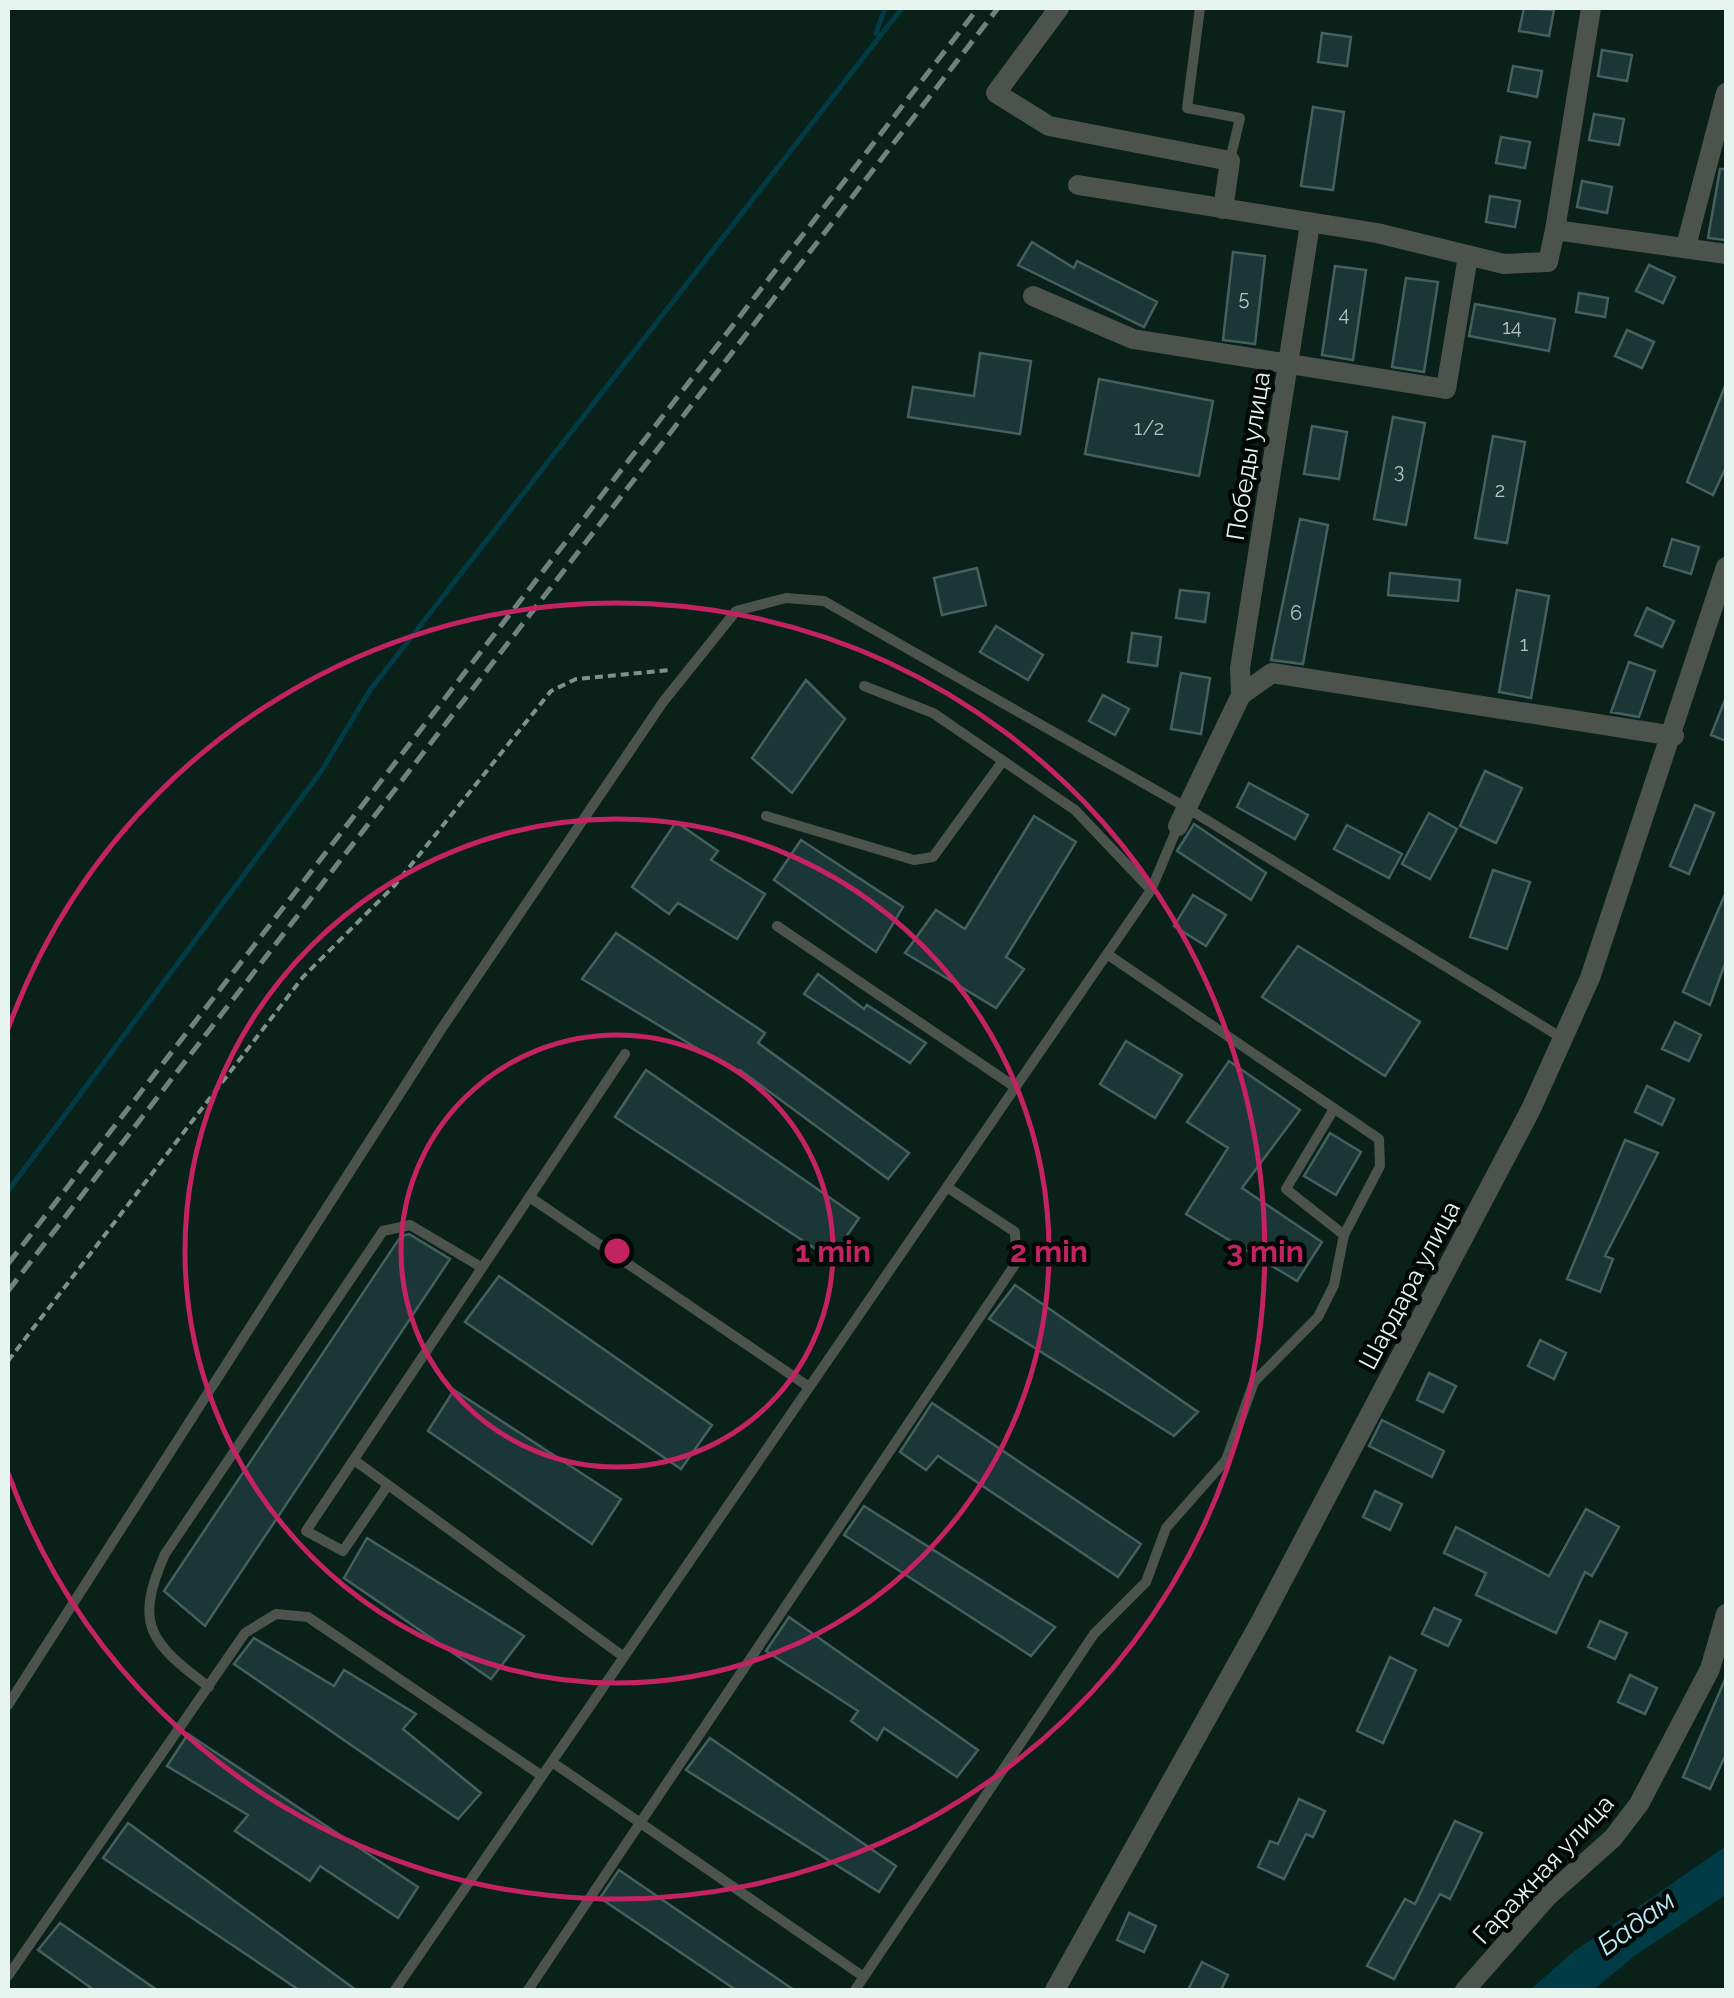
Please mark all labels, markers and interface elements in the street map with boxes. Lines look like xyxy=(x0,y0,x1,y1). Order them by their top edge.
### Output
house number: 5 xyxy=(1239,286,1250,310)
house number: 4 xyxy=(1339,302,1350,326)
house number: 14 xyxy=(1502,315,1522,339)
street label: Победы улица xyxy=(1220,369,1276,543)
house number: 1/2 xyxy=(1134,416,1164,440)
house number: 3 xyxy=(1394,459,1404,483)
house number: 2 xyxy=(1495,478,1505,502)
house number: 6 xyxy=(1290,601,1302,625)
house number: 1 xyxy=(1520,632,1529,656)
street label: Шардара улица xyxy=(1352,1196,1466,1374)
centre of rings xyxy=(599,1233,635,1269)
text: 1 min xyxy=(795,1234,871,1269)
text: 2 min xyxy=(1010,1234,1088,1269)
text: 3 min xyxy=(1226,1234,1304,1269)
street label: Гаражная улица xyxy=(1466,1788,1620,1950)
water label: Бадам xyxy=(1591,1884,1681,1962)

